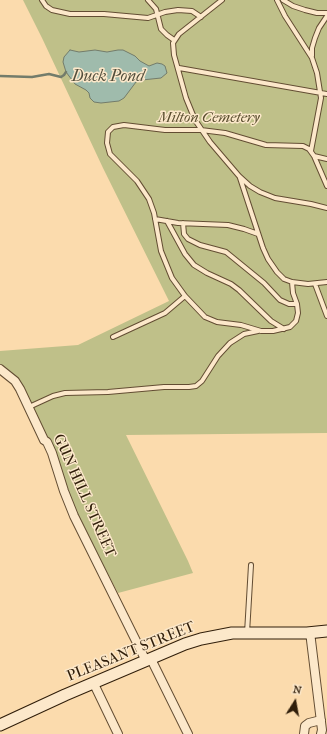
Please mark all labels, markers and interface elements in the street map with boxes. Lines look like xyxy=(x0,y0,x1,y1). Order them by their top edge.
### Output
water label: Duck Pond xyxy=(72,67,144,87)
park label: Milton Cemetery xyxy=(158,109,260,127)
street label: GUN HILL STREET xyxy=(49,432,119,560)
street label: PLEASANT STREET xyxy=(64,618,198,686)
north arrow xyxy=(275,682,315,722)
text: N xyxy=(292,683,303,697)

